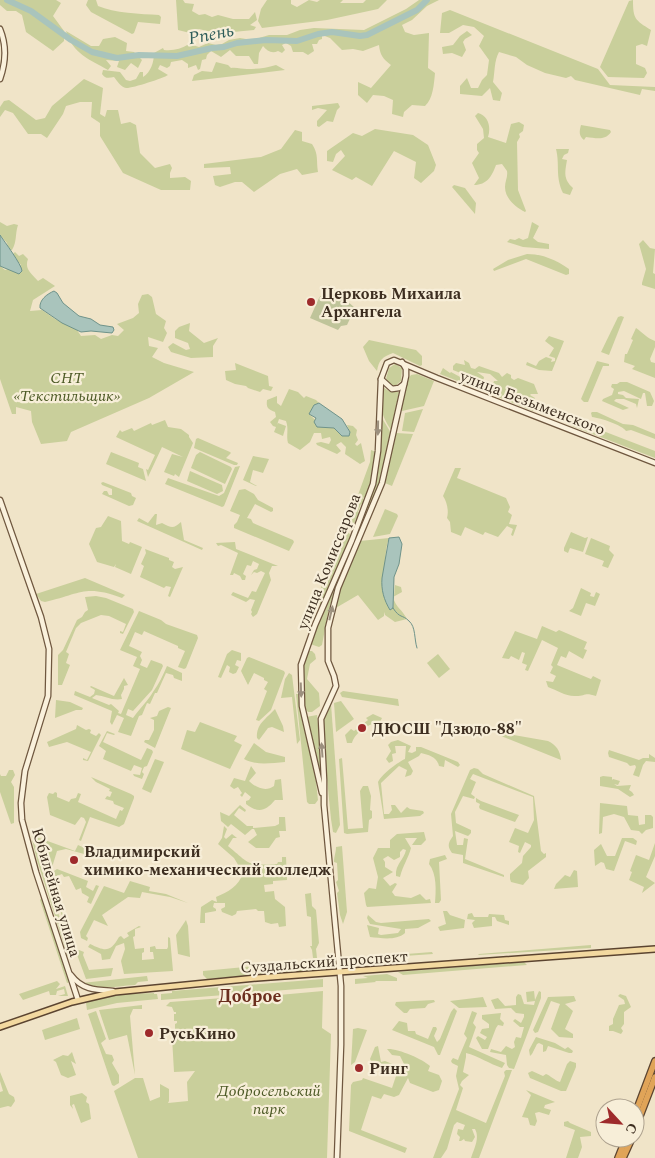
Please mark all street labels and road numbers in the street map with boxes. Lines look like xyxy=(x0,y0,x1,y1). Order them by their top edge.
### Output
street label: улица Безыменского xyxy=(456,364,609,442)
street label: улица Комиссарова xyxy=(290,489,367,634)
street label: Юбилейная улица xyxy=(25,825,87,960)
street label: Суздальский проспект xyxy=(239,944,409,980)

